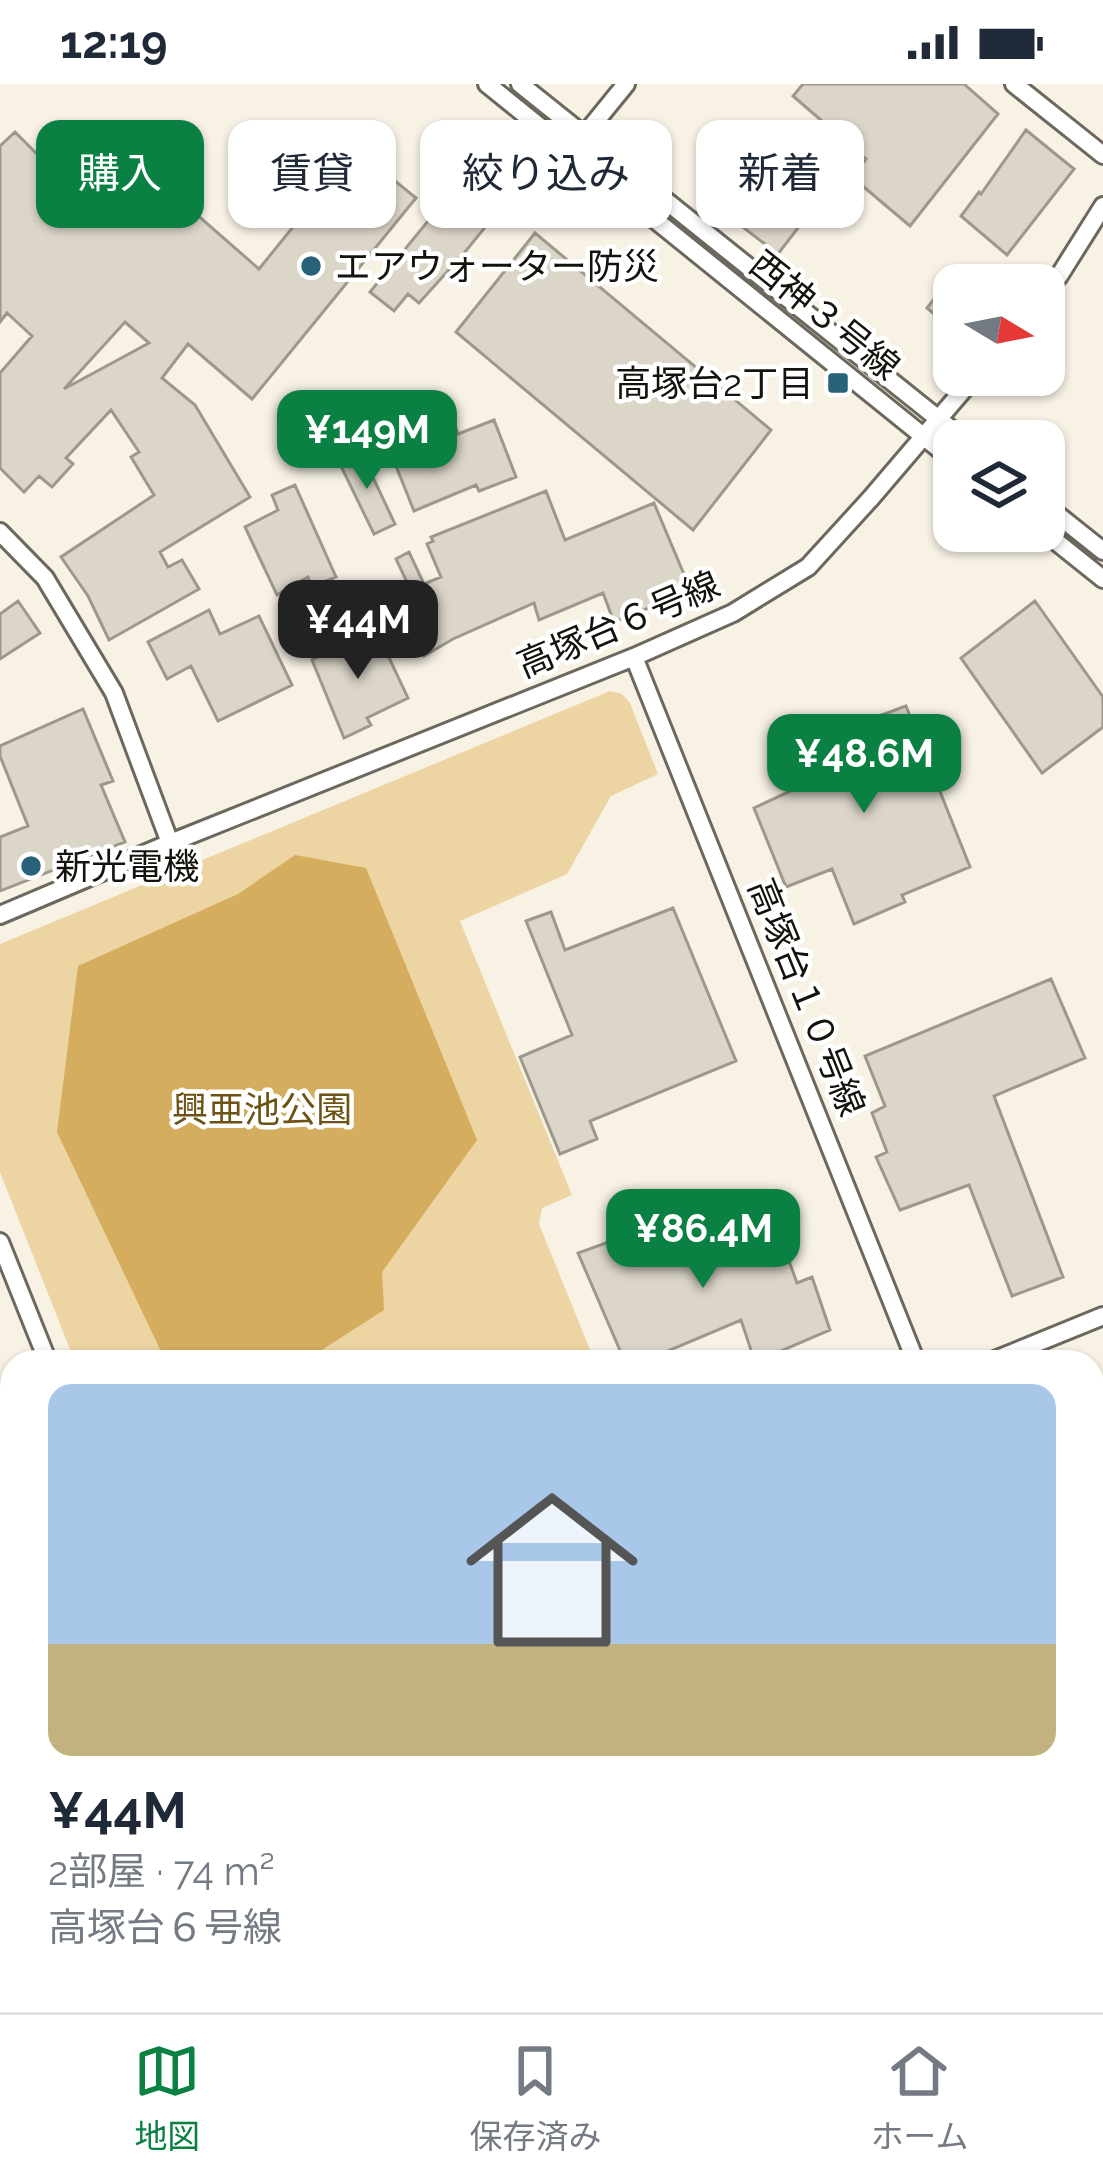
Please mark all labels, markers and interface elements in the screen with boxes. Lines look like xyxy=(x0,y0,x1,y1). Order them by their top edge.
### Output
text: 12:19 xyxy=(60,16,167,69)
chip: 購入 xyxy=(36,120,204,228)
chip: 賃貸 xyxy=(228,120,396,228)
chip: 絞り込み xyxy=(420,120,672,228)
chip: 新着 xyxy=(696,120,864,228)
street label: 西神３号線 xyxy=(742,242,908,388)
place label: エアウォーター防災 xyxy=(335,245,659,287)
marker: エアウォーター防災 xyxy=(298,253,324,279)
north arrow xyxy=(933,264,1065,396)
map controls xyxy=(933,264,1065,552)
place label: 高塚台2丁目 xyxy=(615,362,814,404)
marker: 高塚台2丁目 xyxy=(825,370,851,396)
pin: ¥149M xyxy=(283,390,451,492)
text: ¥149M xyxy=(304,406,430,452)
button: layers xyxy=(933,420,1065,552)
street label: 高塚台６号線 xyxy=(510,562,726,686)
pin: ¥44M xyxy=(287,580,429,682)
text: ¥44M xyxy=(305,596,411,642)
pin: ¥48.6M xyxy=(766,714,962,816)
text: ¥48.6M xyxy=(794,730,934,776)
place label: 新光電機 xyxy=(55,845,199,887)
marker: 新光電機 xyxy=(18,853,44,879)
street label: 高塚台１０号線 xyxy=(740,872,874,1122)
park label: 興亜池公園 xyxy=(172,1088,352,1130)
pin: ¥86.4M xyxy=(605,1189,801,1291)
text: ¥86.4M xyxy=(633,1205,773,1251)
icon: home xyxy=(444,1462,660,1678)
text: ¥44M xyxy=(48,1780,187,1840)
text: 2部屋 · 74 m² xyxy=(48,1848,275,1894)
text: 高塚台６号線 xyxy=(48,1904,282,1950)
tab: 地図 xyxy=(134,2038,200,2158)
tab: 保存済み xyxy=(469,2038,601,2158)
tab: ホーム xyxy=(870,2038,968,2158)

